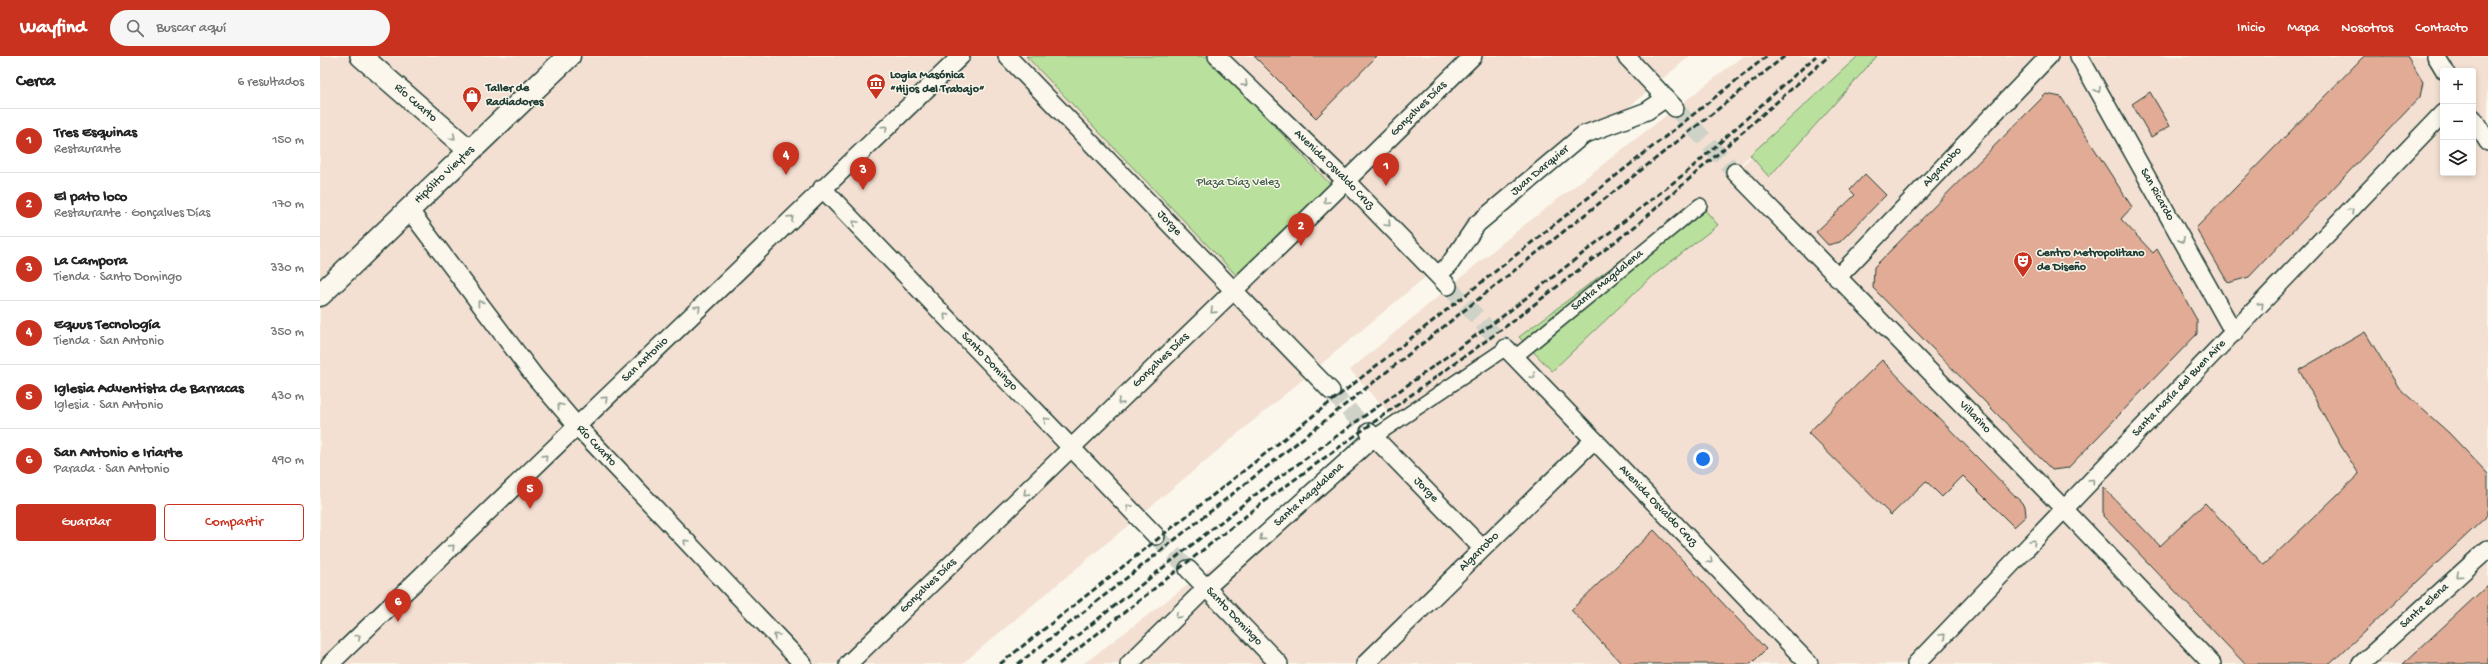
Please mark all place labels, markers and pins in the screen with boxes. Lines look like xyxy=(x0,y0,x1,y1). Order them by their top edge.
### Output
place label: Logia Masónica “Hijos del Trabajo” xyxy=(890,69,985,97)
museum icon: Logia Masónica “Hijos del Trabajo” xyxy=(865,72,887,100)
place label: Taller de Radiadores xyxy=(485,82,544,110)
shop icon: Taller de Radiadores xyxy=(461,85,483,113)
pin: 4 xyxy=(773,142,799,175)
pin: 1 xyxy=(1373,153,1399,186)
pin: 3 xyxy=(850,157,876,190)
pin: 2 xyxy=(1288,213,1314,246)
place label: Centro Metropolitano de Diseño xyxy=(2036,247,2145,275)
theatre icon: Centro Metropolitano de Diseño xyxy=(2012,250,2034,278)
pin: 5 xyxy=(517,476,543,509)
pin: 6 xyxy=(385,589,411,622)

